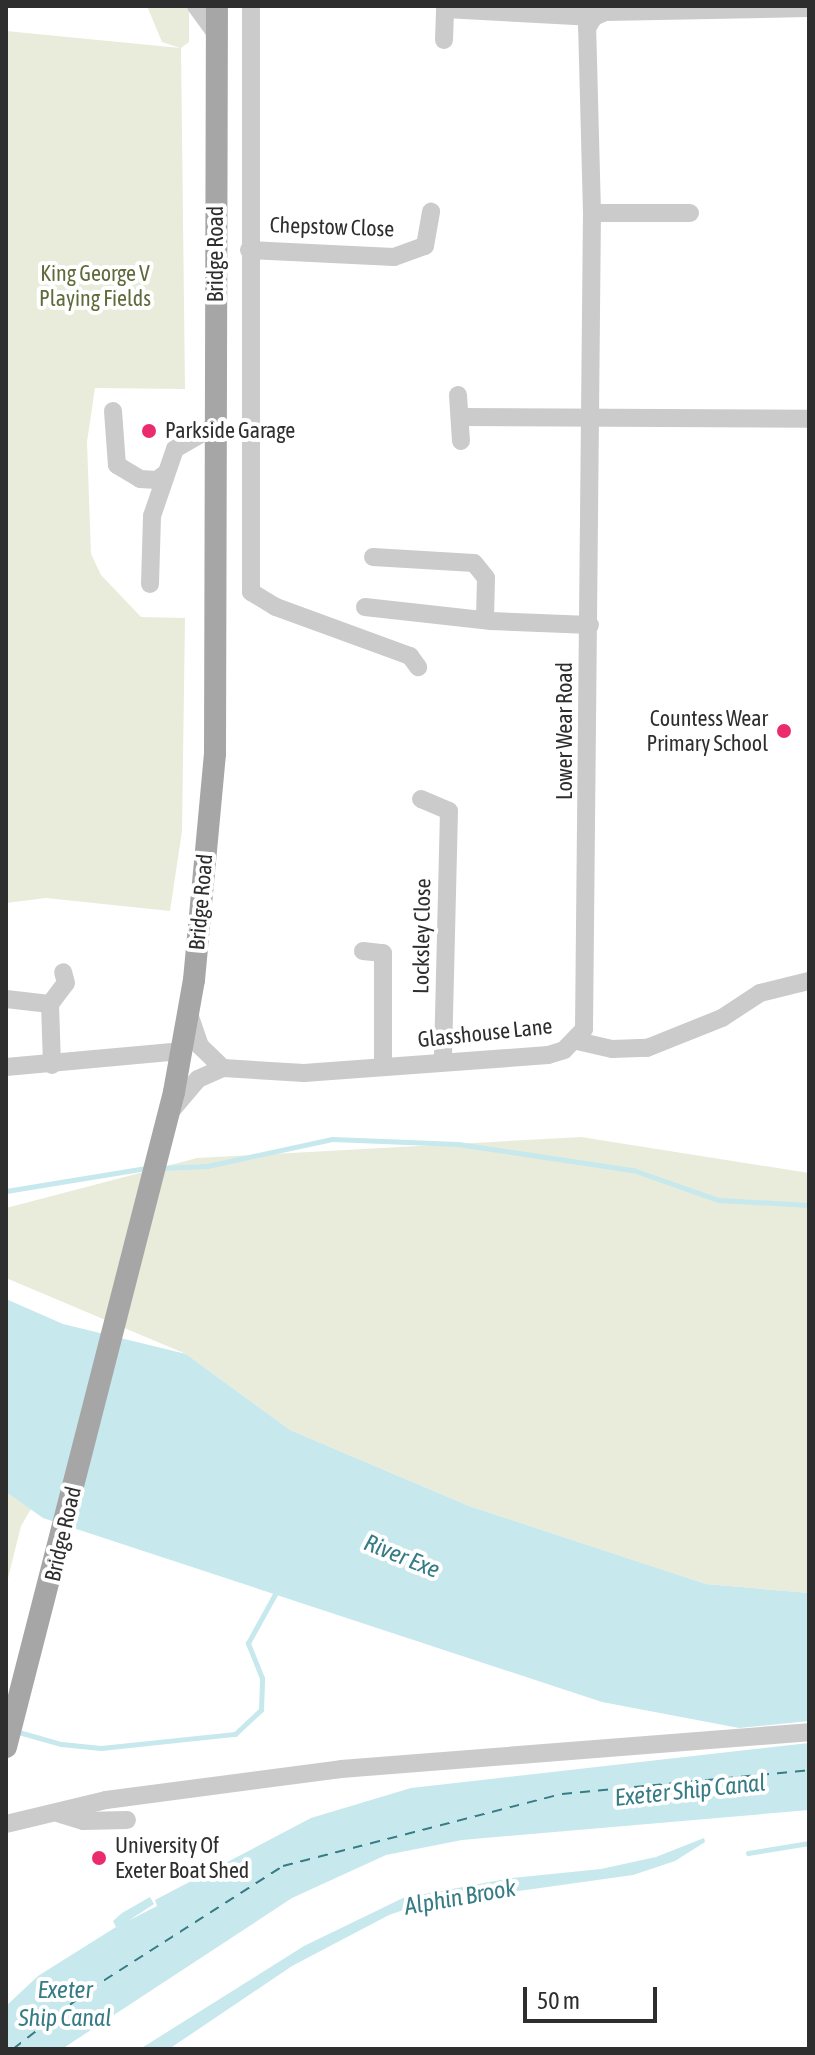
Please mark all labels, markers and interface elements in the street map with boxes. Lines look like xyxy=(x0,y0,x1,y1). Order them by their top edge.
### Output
street label: Bridge Road xyxy=(203,206,229,302)
street label: Chepstow Close xyxy=(269,212,395,242)
park label: King George V Playing Fields xyxy=(39,260,151,312)
place label: Parkside Garage xyxy=(165,418,295,444)
marker: Parkside Garage xyxy=(140,422,158,440)
street label: Lower Wear Road xyxy=(552,662,578,800)
place label: Countess Wear Primary School xyxy=(646,705,768,756)
marker: Countess Wear Primary School xyxy=(775,722,793,740)
street label: Bridge Road xyxy=(184,853,218,951)
street label: Locksley Close xyxy=(408,878,436,994)
street label: Glasshouse Lane xyxy=(416,1013,554,1053)
street label: Bridge Road xyxy=(39,1484,87,1584)
water label: River Exe xyxy=(360,1528,444,1584)
water label: Exeter Ship Canal xyxy=(613,1768,767,1812)
place label: University Of Exeter Boat Shed xyxy=(115,1832,249,1884)
marker: University Of Exeter Boat Shed xyxy=(90,1849,108,1867)
water label: Alphin Brook xyxy=(402,1873,518,1921)
scale bar xyxy=(527,1971,661,2021)
water label: Exeter Ship Canal xyxy=(18,1976,112,2032)
text: 50 m xyxy=(537,1987,580,2014)

